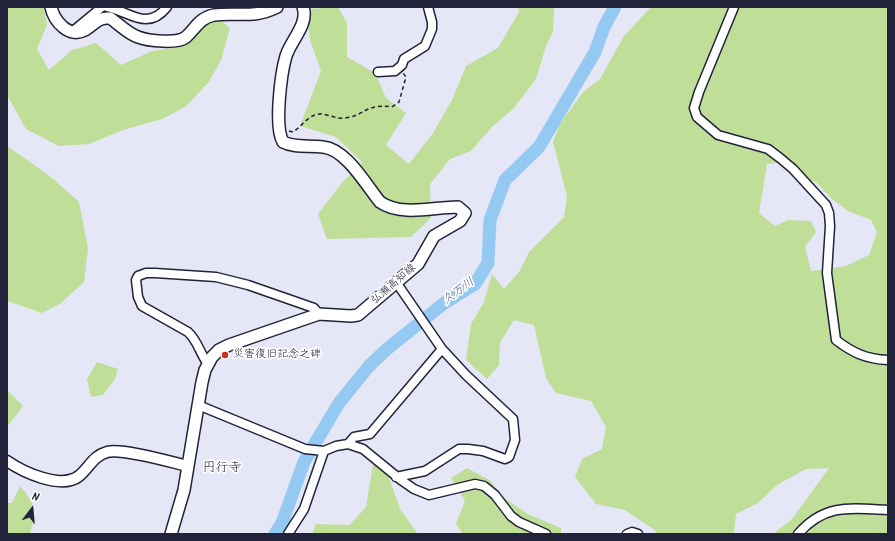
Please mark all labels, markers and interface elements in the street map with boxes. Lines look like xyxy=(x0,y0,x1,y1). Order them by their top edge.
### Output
street label: 弘瀬高知線 xyxy=(369,262,419,308)
water label: 久万川 xyxy=(440,276,478,308)
place label: 災害復旧記念之碑 xyxy=(233,348,321,362)
marker: 災害復旧記念之碑 xyxy=(220,350,230,360)
district label: 円行寺 xyxy=(203,461,241,477)
text: N xyxy=(29,488,41,507)
north arrow xyxy=(12,489,52,529)

